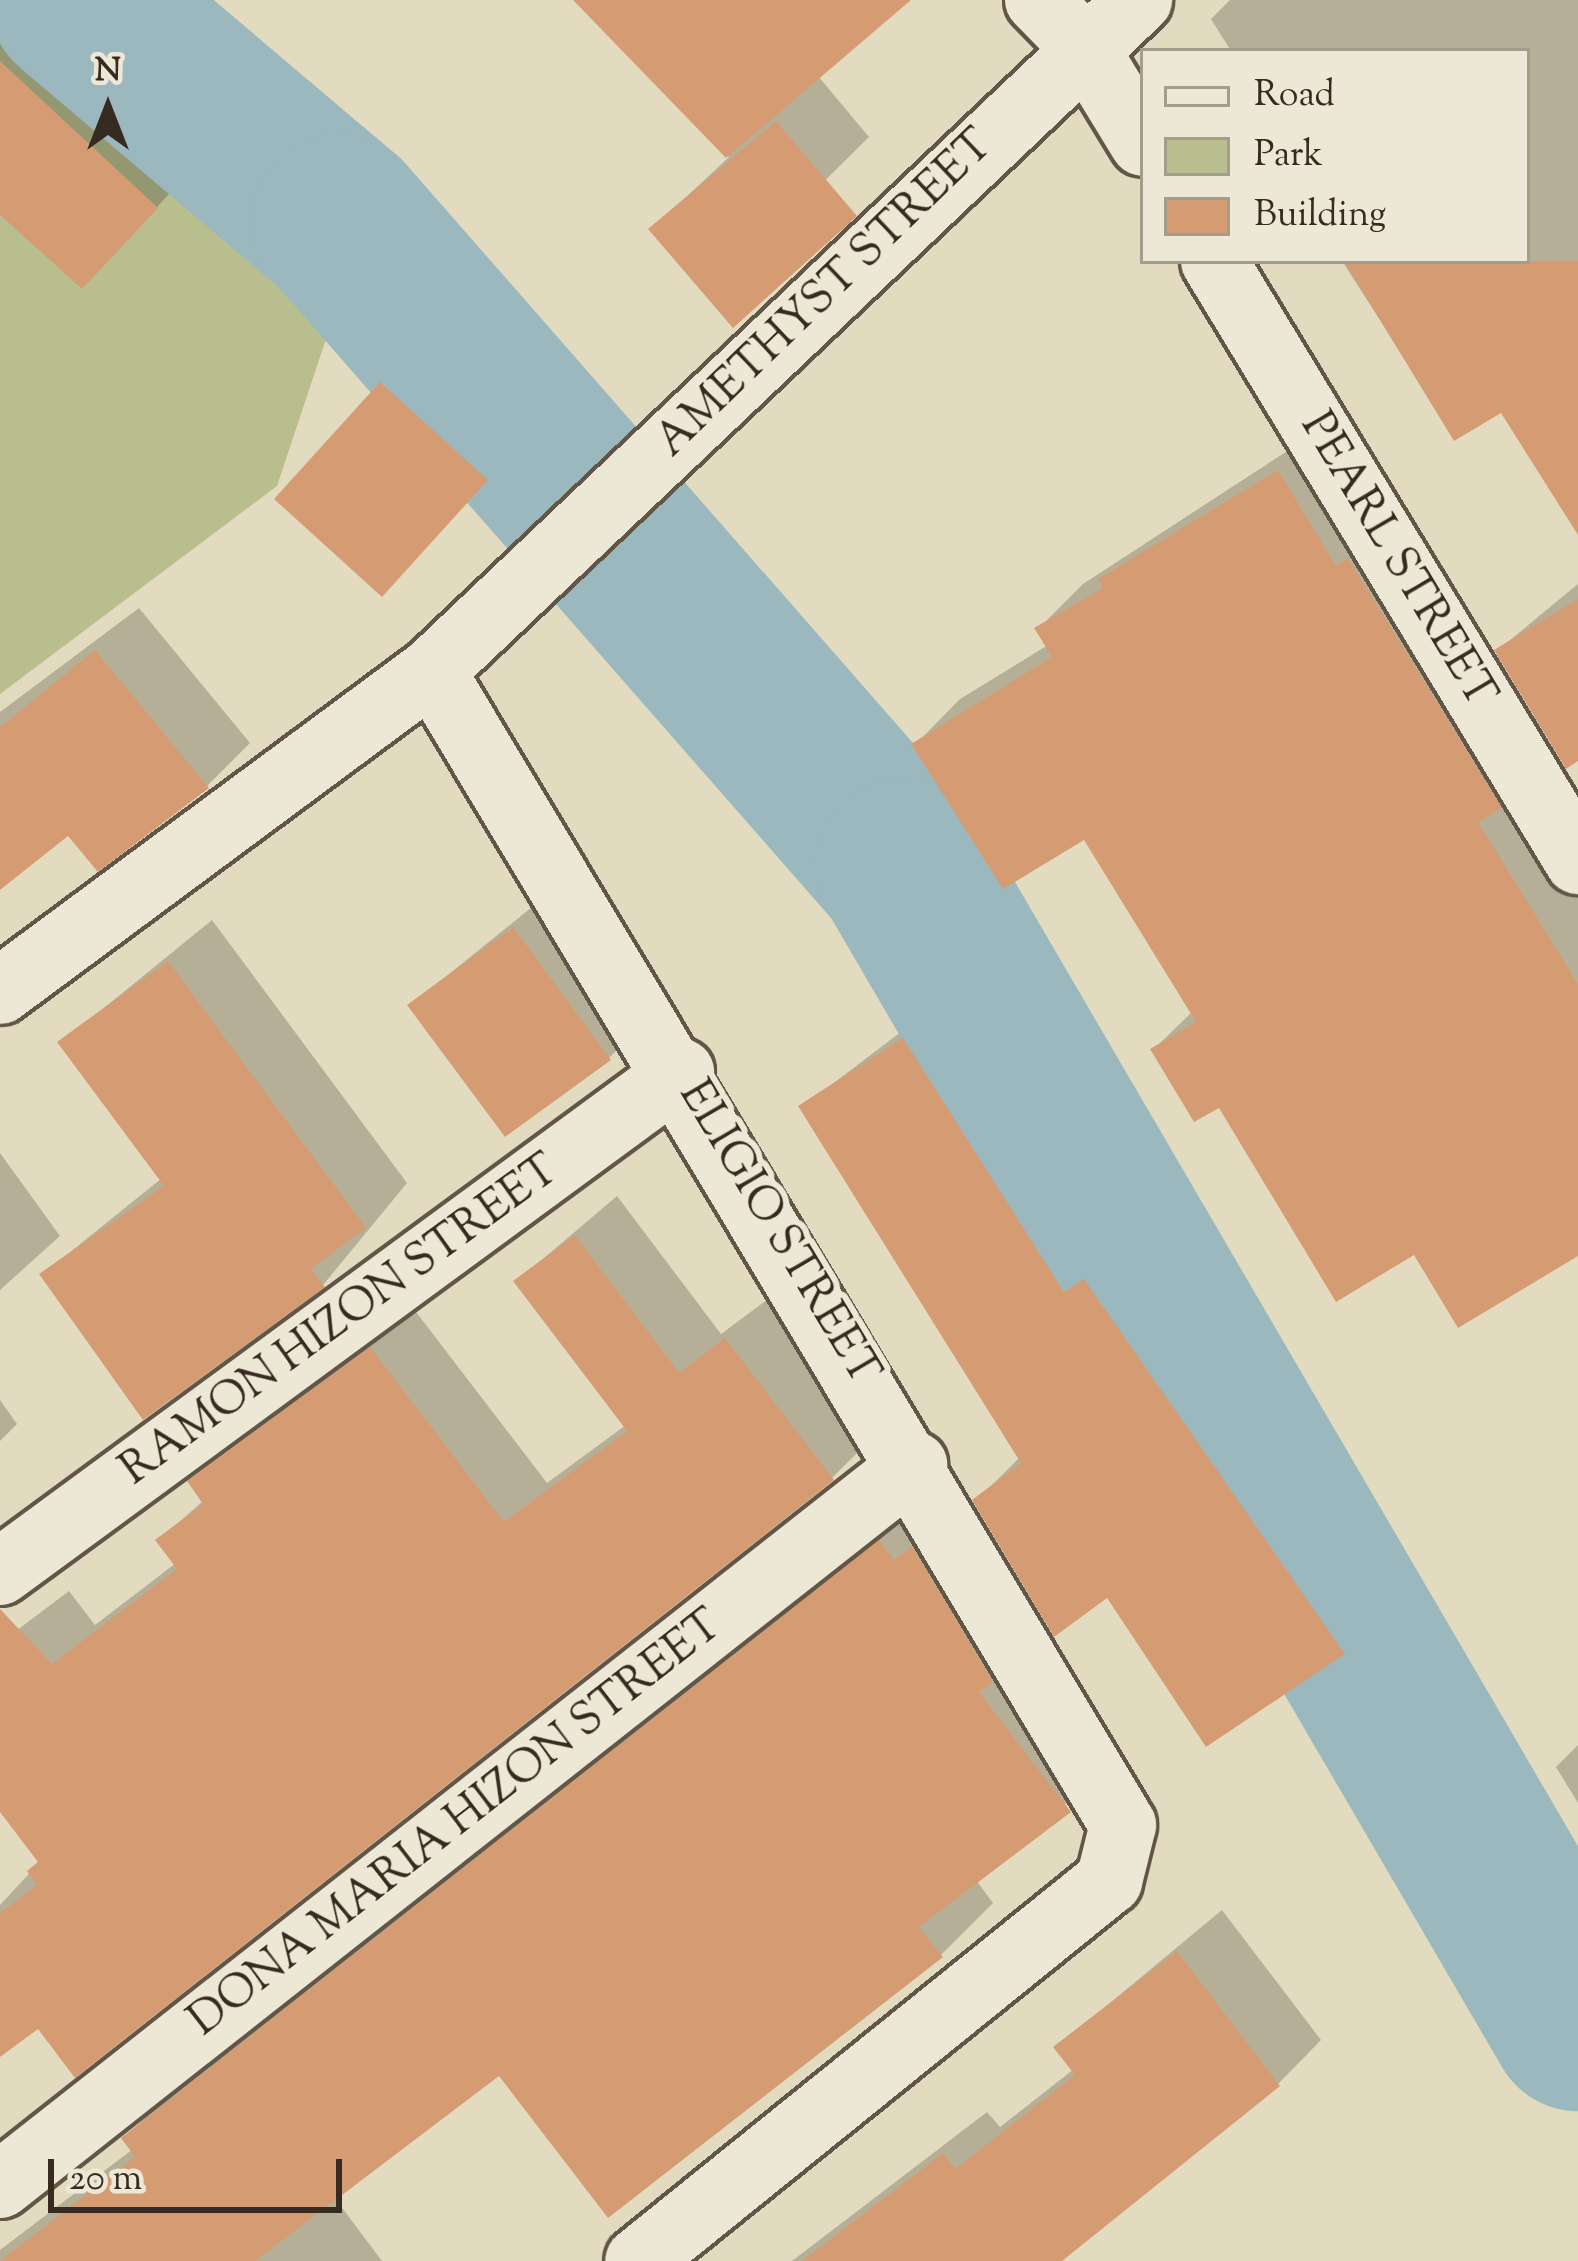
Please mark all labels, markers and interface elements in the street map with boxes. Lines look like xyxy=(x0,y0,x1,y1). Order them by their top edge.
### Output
north arrow xyxy=(48,48,168,168)
text: N xyxy=(95,48,121,96)
legend xyxy=(1140,48,1530,264)
text: Road xyxy=(1254,70,1335,122)
street label: AMETHYST STREET xyxy=(646,120,1006,470)
text: Park xyxy=(1254,130,1323,182)
text: Building xyxy=(1254,190,1386,242)
street label: PEARL STREET xyxy=(1287,404,1505,718)
street label: ELIGIO STREET xyxy=(665,1072,889,1396)
street label: RAMON HIZON STREET xyxy=(111,1145,571,1499)
street label: DONA MARIA HIZON STREET xyxy=(180,1600,734,2050)
scale bar xyxy=(54,2135,348,2209)
text: 20 m xyxy=(69,2154,142,2206)

